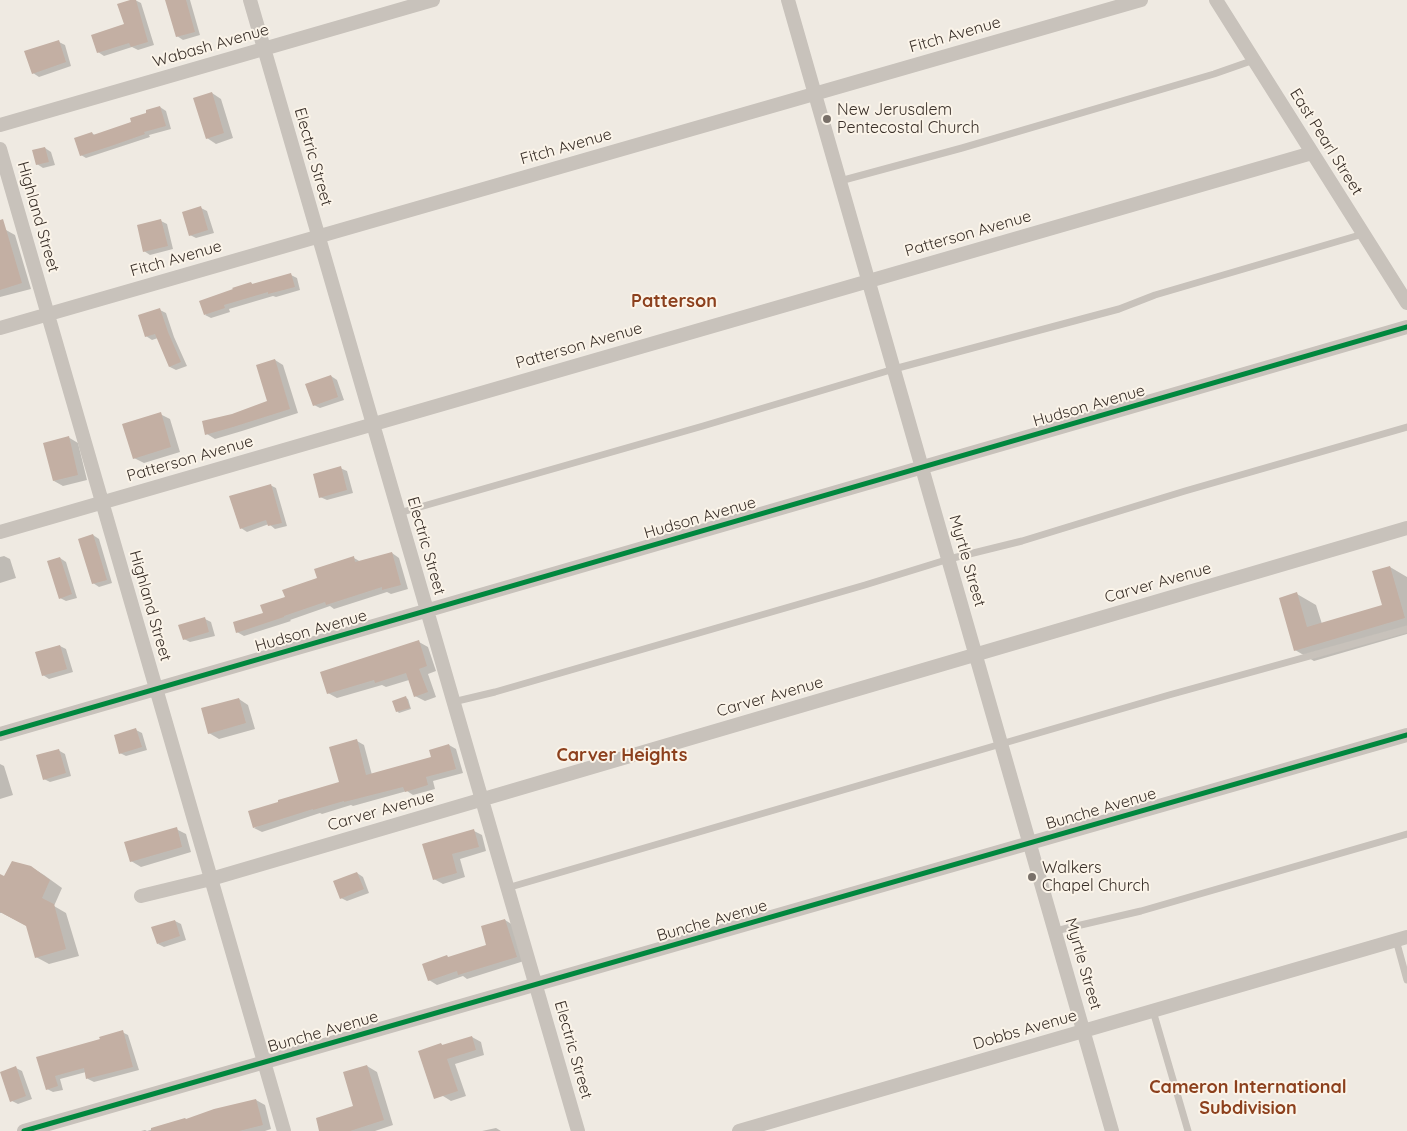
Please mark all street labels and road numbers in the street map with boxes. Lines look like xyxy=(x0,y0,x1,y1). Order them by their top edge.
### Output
street label: Fitch Avenue xyxy=(907,13,1003,57)
street label: Wabash Avenue xyxy=(151,20,271,72)
street label: East Pearl Street xyxy=(1285,85,1367,199)
street label: Electric Street xyxy=(290,106,336,208)
street label: Fitch Avenue xyxy=(518,125,614,169)
street label: Highland Street xyxy=(13,159,63,275)
street label: Patterson Avenue xyxy=(903,207,1033,261)
street label: Fitch Avenue xyxy=(128,237,224,281)
street label: Patterson Avenue xyxy=(514,319,644,373)
street label: Hudson Avenue xyxy=(1031,381,1147,431)
street label: Patterson Avenue xyxy=(125,432,255,486)
street label: Hudson Avenue xyxy=(642,493,758,543)
street label: Electric Street xyxy=(403,495,449,597)
street label: Myrtle Street xyxy=(945,513,989,609)
street label: Highland Street xyxy=(125,548,175,664)
street label: Carver Avenue xyxy=(1103,559,1213,607)
street label: Hudson Avenue xyxy=(253,606,369,656)
street label: Carver Avenue xyxy=(715,673,825,721)
street label: Bunche Avenue xyxy=(1043,784,1159,834)
street label: Carver Avenue xyxy=(326,787,436,835)
street label: Bunche Avenue xyxy=(654,896,770,946)
street label: Myrtle Street xyxy=(1061,916,1105,1012)
street label: Electric Street xyxy=(550,999,596,1101)
street label: Dobbs Avenue xyxy=(971,1006,1079,1054)
street label: Bunche Avenue xyxy=(265,1007,381,1057)

